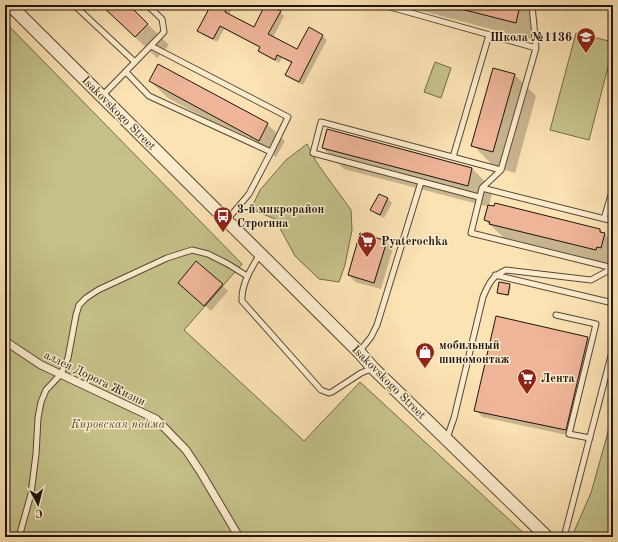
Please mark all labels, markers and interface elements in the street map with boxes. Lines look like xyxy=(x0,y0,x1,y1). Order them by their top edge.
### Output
school or university icon: Школа №1136 xyxy=(575,26,597,54)
place label: Школа №1136 xyxy=(490,32,572,44)
street label: Isakovskogo Street xyxy=(79,74,158,153)
place label: 3-й микрорайон Строгина xyxy=(237,204,325,230)
bus stop icon: 3-й микрорайон Строгина xyxy=(212,205,234,233)
supermarket icon: Pyaterochka xyxy=(356,230,378,258)
place label: Pyaterochka xyxy=(381,236,448,248)
place label: мобильный шиномонтаж xyxy=(439,340,510,366)
shop icon: мобильный шиномонтаж xyxy=(414,341,436,369)
street label: Isakovskogo Street xyxy=(349,343,428,422)
street label: аллея Дорога Жизни xyxy=(42,349,147,409)
supermarket icon: Лента xyxy=(516,367,538,395)
place label: Лента xyxy=(541,373,575,385)
park label: Кировская пойма xyxy=(70,419,166,431)
north arrow xyxy=(18,484,58,524)
text: С xyxy=(35,507,43,518)

